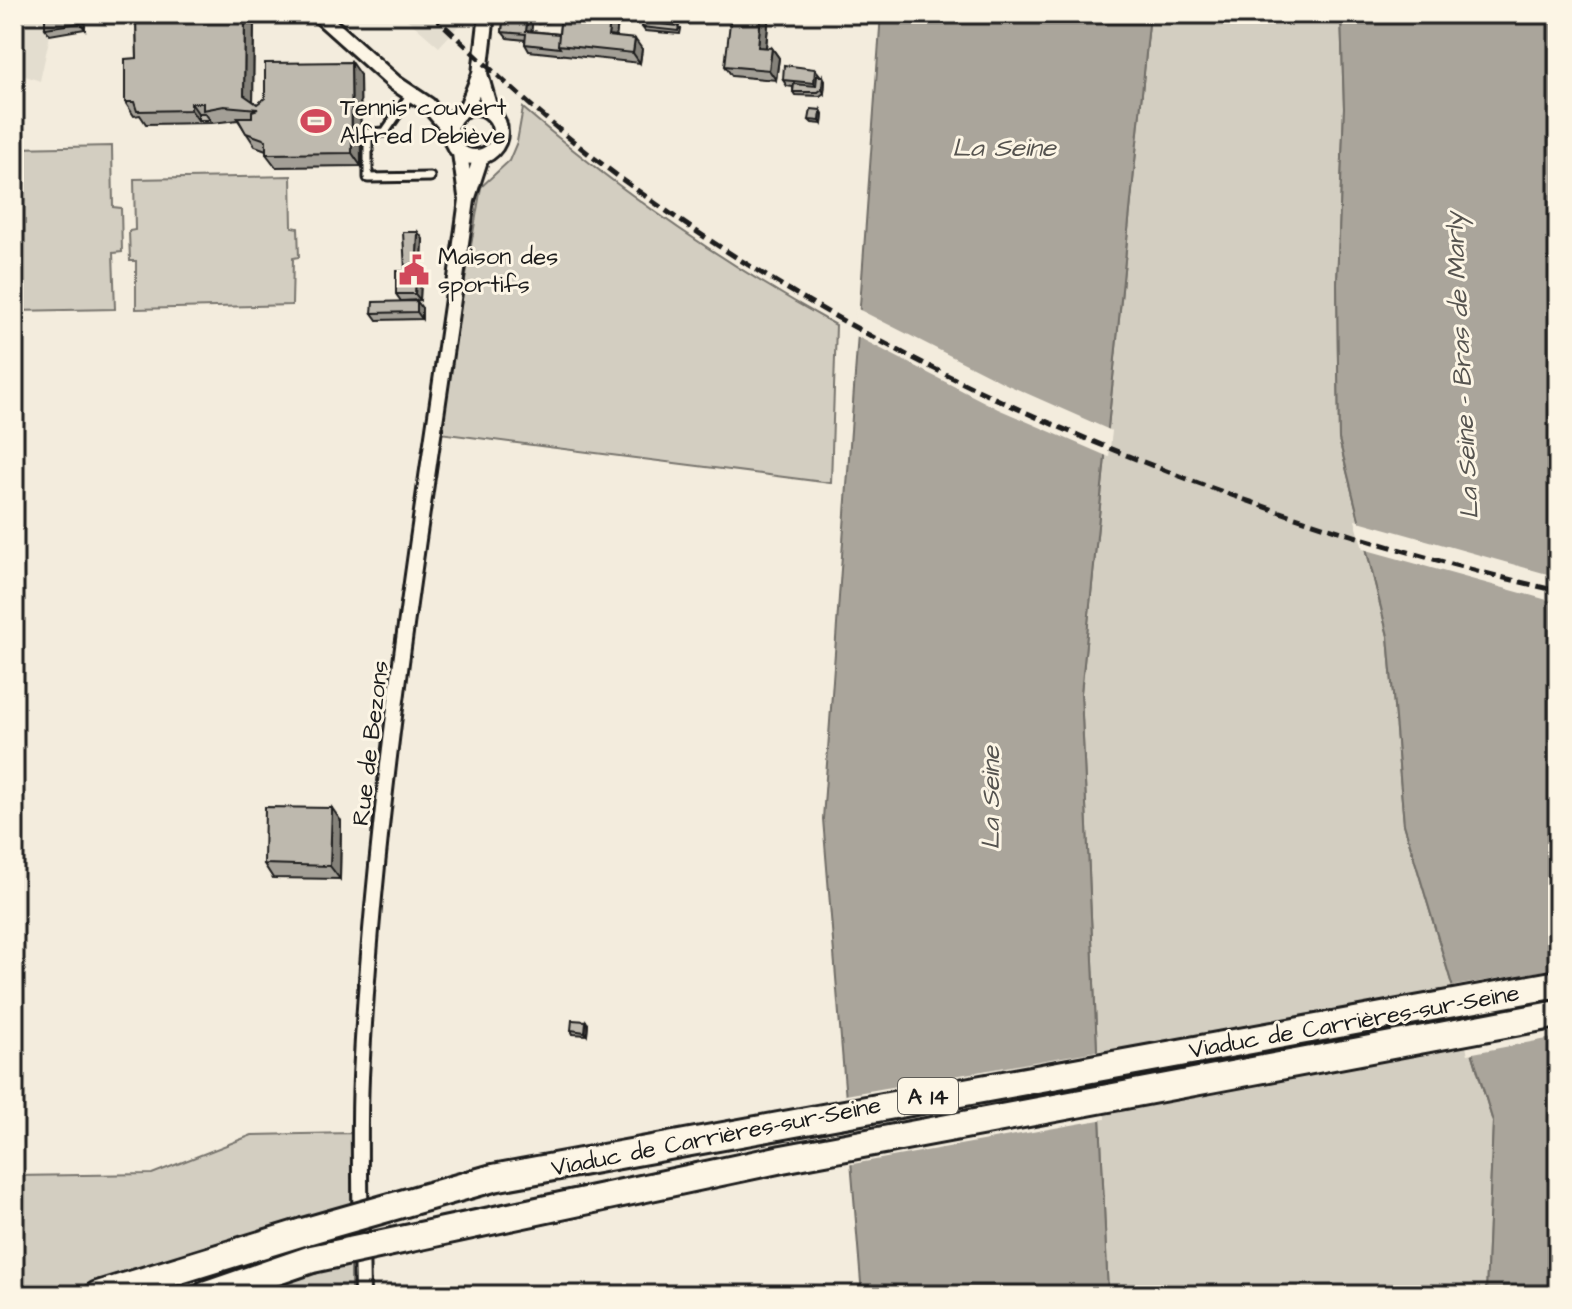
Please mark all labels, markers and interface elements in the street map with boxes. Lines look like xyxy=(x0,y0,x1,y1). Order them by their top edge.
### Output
place label: Tennis couvert Alfred Debiève xyxy=(340,91,507,153)
sports icon: Tennis couvert Alfred Debiève xyxy=(299,104,333,138)
water label: La Seine xyxy=(952,130,1058,166)
water label: La Seine - Bras de Marly xyxy=(1436,209,1489,520)
place label: Maison des sportifs xyxy=(438,240,558,302)
public building icon: Maison des sportifs xyxy=(397,253,431,287)
street label: Rue de Bezons xyxy=(344,659,398,828)
water label: La Seine xyxy=(973,744,1009,850)
street label: Viaduc de Carrières-sur-Seine xyxy=(1186,976,1522,1068)
road number: A 14 xyxy=(898,1078,958,1114)
street label: Viaduc de Carrières-sur-Seine xyxy=(548,1088,884,1186)

